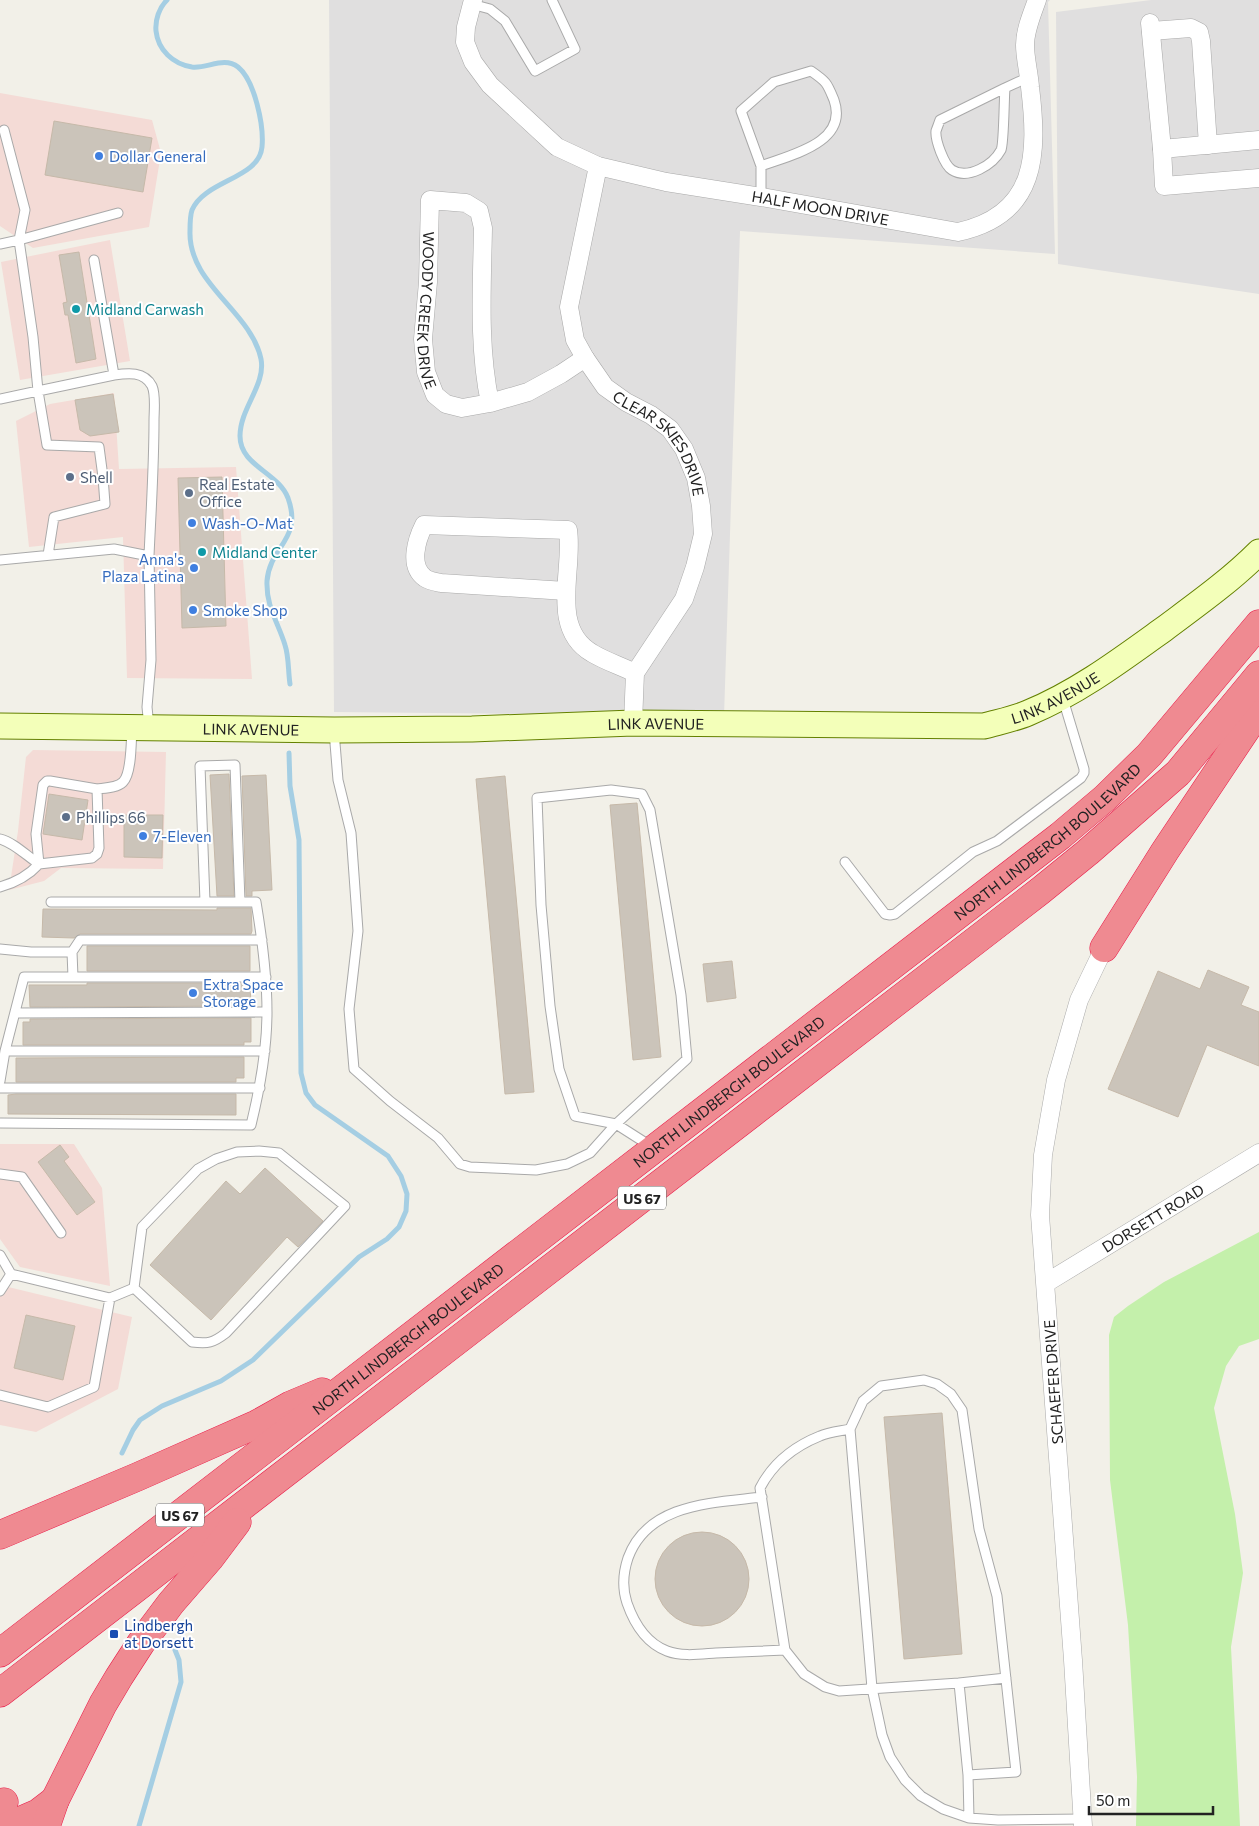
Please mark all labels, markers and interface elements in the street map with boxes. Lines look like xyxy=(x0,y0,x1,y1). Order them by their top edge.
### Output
place label: Dollar General xyxy=(109,147,206,165)
marker: Dollar General xyxy=(93,150,105,162)
street label: HALF MOON DRIVE xyxy=(751,187,891,229)
street label: WOODY CREEK DRIVE xyxy=(414,231,441,392)
place label: Midland Carwash xyxy=(86,300,204,318)
marker: Midland Carwash xyxy=(70,303,82,315)
street label: CLEAR SKIES DRIVE xyxy=(610,387,708,497)
place label: Shell xyxy=(80,468,113,486)
marker: Shell xyxy=(64,471,76,483)
place label: Real Estate Office xyxy=(199,475,275,510)
marker: Real Estate Office xyxy=(183,487,195,499)
place label: Wash-O-Mat xyxy=(202,514,293,532)
marker: Wash-O-Mat xyxy=(186,517,198,529)
place label: Midland Center xyxy=(212,543,317,561)
marker: Midland Center xyxy=(196,546,208,558)
place label: Anna's Plaza Latina xyxy=(102,550,184,585)
marker: Anna's Plaza Latina xyxy=(188,562,200,574)
place label: Smoke Shop xyxy=(203,601,288,619)
marker: Smoke Shop xyxy=(187,604,199,616)
street label: LINK AVENUE xyxy=(1009,668,1103,727)
street label: LINK AVENUE xyxy=(607,714,704,733)
street label: LINK AVENUE xyxy=(203,719,300,739)
street label: NORTH LINDBERGH BOULEVARD xyxy=(950,759,1144,924)
place label: Phillips 66 xyxy=(76,808,146,826)
marker: Phillips 66 xyxy=(60,811,72,823)
place label: 7-Eleven xyxy=(153,827,212,845)
marker: 7-Eleven xyxy=(137,830,149,842)
place label: Extra Space Storage xyxy=(203,975,284,1010)
marker: Extra Space Storage xyxy=(187,987,199,999)
street label: NORTH LINDBERGH BOULEVARD xyxy=(629,1012,828,1171)
street label: DORSETT ROAD xyxy=(1098,1180,1207,1256)
road number: US 67 xyxy=(618,1186,666,1210)
street label: NORTH LINDBERGH BOULEVARD xyxy=(309,1259,507,1418)
street label: SCHAEFER DRIVE xyxy=(1040,1319,1066,1445)
road number: US 67 xyxy=(156,1504,204,1526)
place label: Lindbergh at Dorsett xyxy=(124,1616,194,1651)
marker: Lindbergh at Dorsett xyxy=(108,1628,120,1640)
scale bar xyxy=(1089,1784,1213,1816)
text: 50 m xyxy=(1096,1791,1130,1809)

